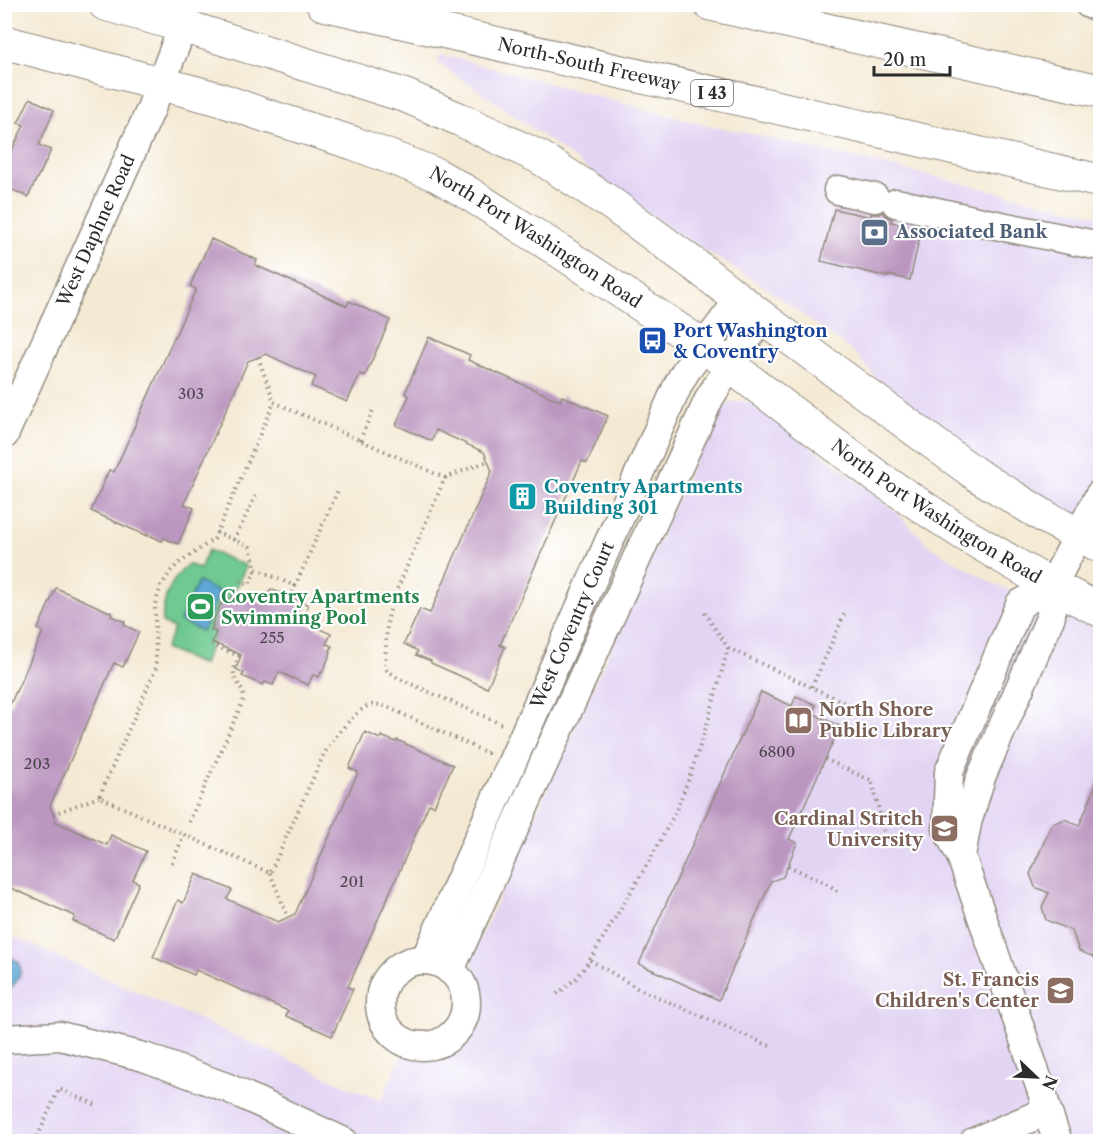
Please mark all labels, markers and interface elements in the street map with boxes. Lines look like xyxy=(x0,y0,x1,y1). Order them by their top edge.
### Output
street label: North-South Freeway xyxy=(496,33,684,96)
scale bar xyxy=(874,39,950,77)
text: 20 m xyxy=(883,49,927,71)
road number: I 43 xyxy=(691,80,733,106)
street label: West Daphne Road xyxy=(52,151,140,311)
street label: North Port Washington Road xyxy=(425,162,646,313)
bank icon: Associated Bank xyxy=(859,216,891,248)
place label: Associated Bank xyxy=(895,221,1048,243)
place label: Port Washington & Coventry xyxy=(673,320,828,363)
bus stop icon: Port Washington & Coventry xyxy=(636,325,668,357)
house number: 303 xyxy=(178,384,204,403)
street label: North Port Washington Road xyxy=(827,435,1045,588)
place label: Coventry Apartments Building 301 xyxy=(544,476,743,519)
building icon: Coventry Apartments Building 301 xyxy=(507,481,539,513)
street label: West Coventry Court xyxy=(526,537,619,713)
place label: Coventry Apartments Swimming Pool xyxy=(221,586,420,629)
sports icon: Coventry Apartments Swimming Pool xyxy=(184,591,216,623)
house number: 255 xyxy=(260,628,284,647)
place label: North Shore Public Library xyxy=(819,699,953,742)
library icon: North Shore Public Library xyxy=(782,704,814,736)
house number: 6800 xyxy=(759,742,795,761)
house number: 203 xyxy=(24,754,50,773)
place label: Cardinal Stritch University xyxy=(774,808,924,851)
school or university icon: Cardinal Stritch University xyxy=(928,813,960,845)
house number: 201 xyxy=(340,872,365,891)
place label: St. Francis Children's Center xyxy=(875,969,1039,1012)
school or university icon: St. Francis Children's Center xyxy=(1044,974,1076,1006)
north arrow xyxy=(1006,1047,1066,1107)
text: N xyxy=(1038,1073,1062,1093)

